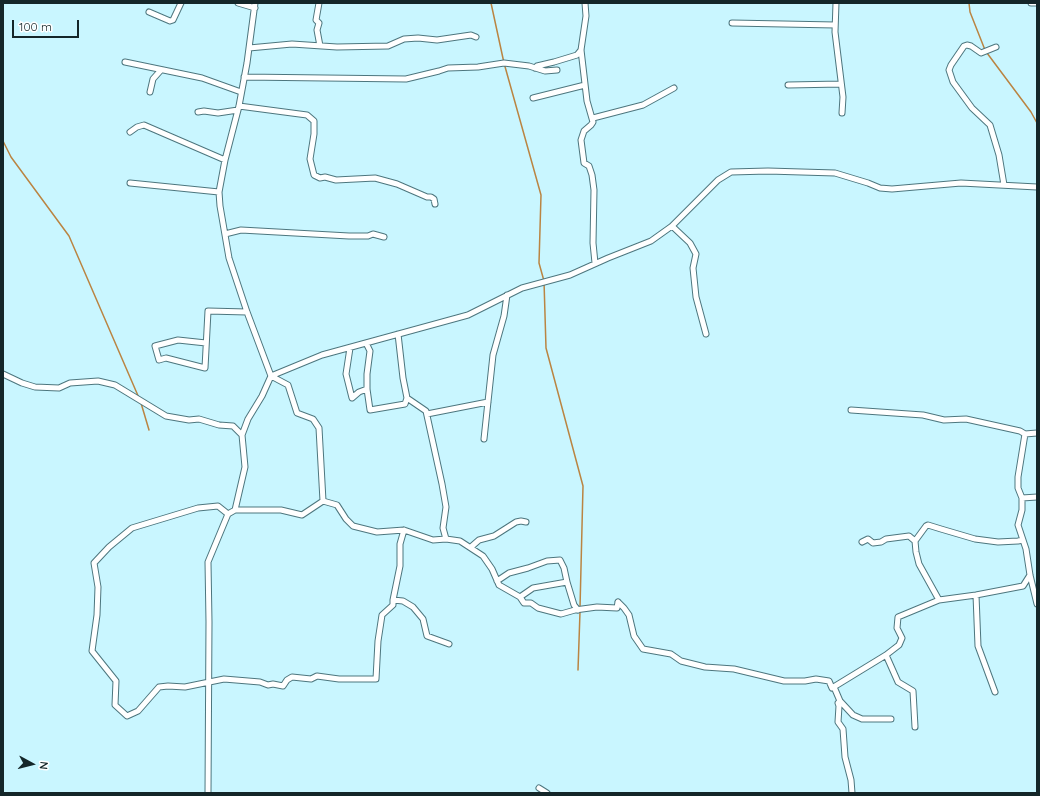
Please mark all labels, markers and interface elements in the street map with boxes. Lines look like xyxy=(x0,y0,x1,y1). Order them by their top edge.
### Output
scale bar xyxy=(14,12,81,38)
text: 100 m xyxy=(19,19,52,34)
north arrow xyxy=(12,744,52,784)
text: N xyxy=(36,761,51,770)

